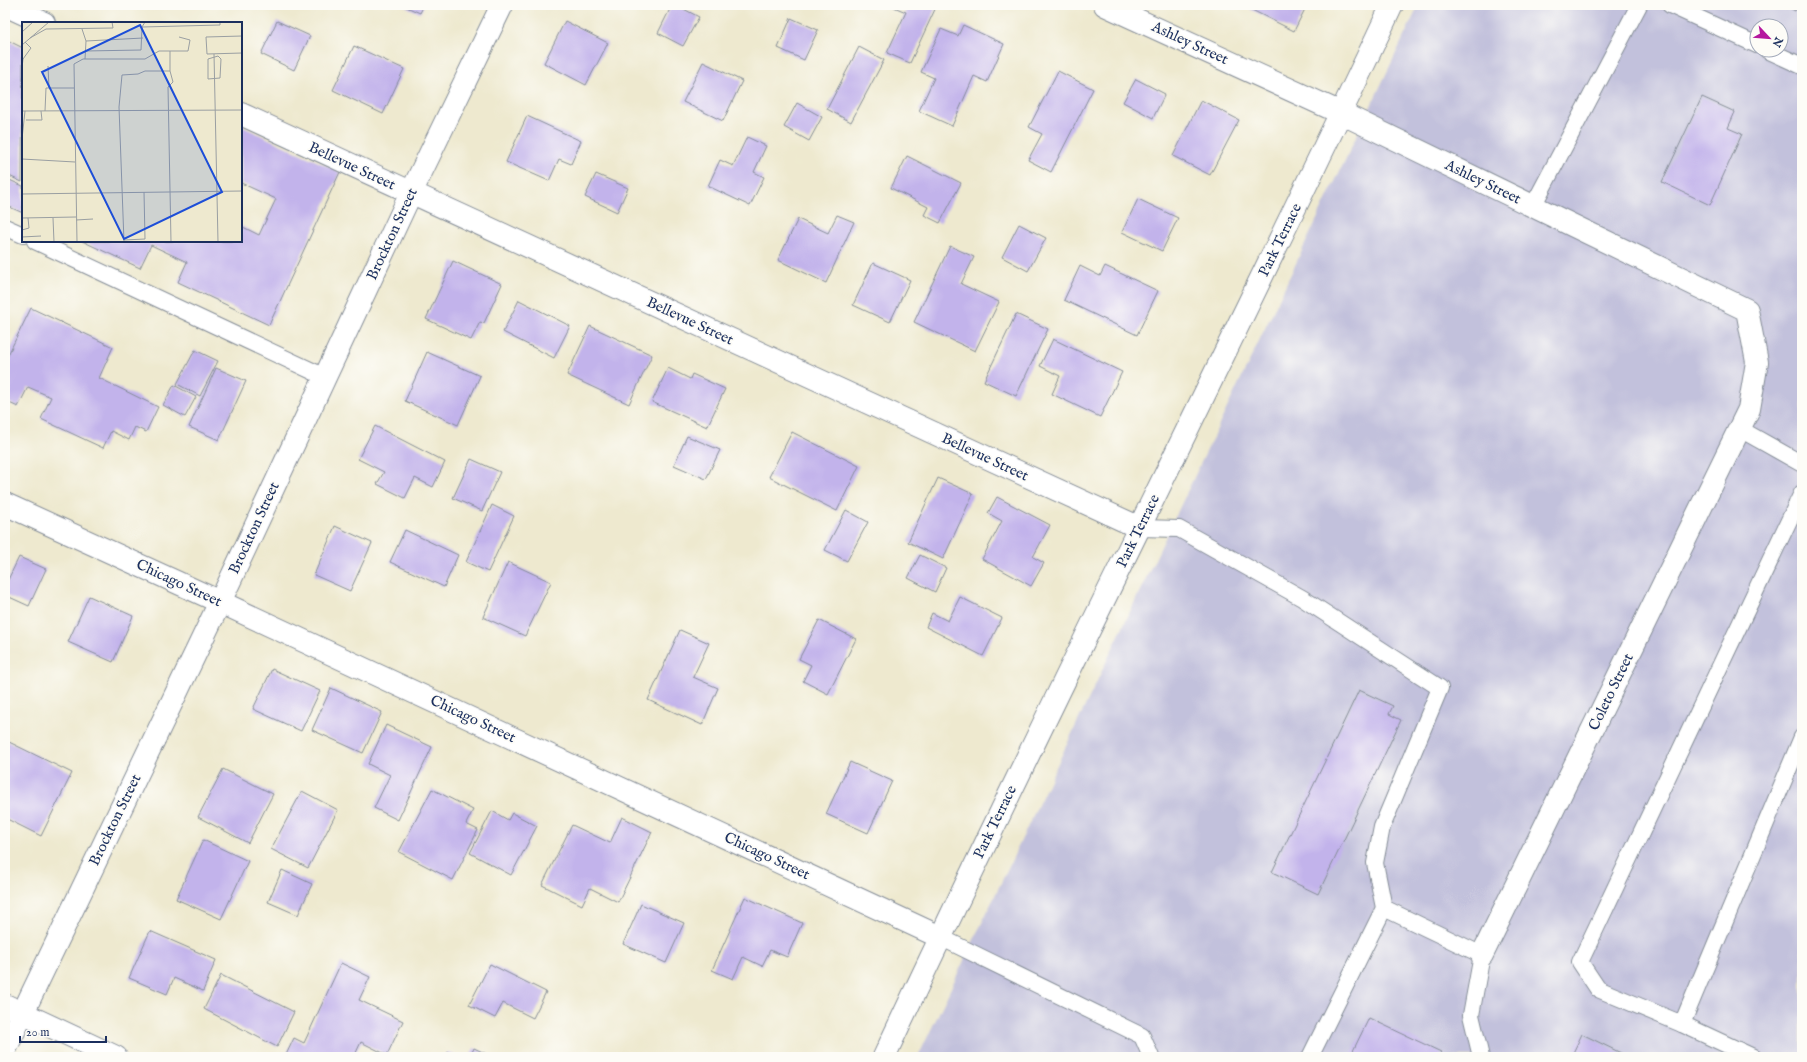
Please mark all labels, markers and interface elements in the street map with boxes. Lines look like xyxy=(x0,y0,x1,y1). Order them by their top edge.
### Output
street label: Ashley Street xyxy=(1148,17,1231,69)
north arrow xyxy=(1749,18,1789,58)
inset map xyxy=(22,22,242,242)
text: N xyxy=(1769,34,1786,50)
street label: Bellevue Street xyxy=(306,138,398,194)
street label: Ashley Street xyxy=(1441,155,1524,209)
street label: Brockton Street xyxy=(362,185,422,283)
street label: Park Terrace xyxy=(1254,200,1306,280)
street label: Bellevue Street xyxy=(644,293,736,349)
street label: Bellevue Street xyxy=(939,429,1031,485)
street label: Brockton Street xyxy=(224,479,284,577)
street label: Park Terrace xyxy=(1112,491,1164,571)
street label: Chicago Street xyxy=(133,555,225,611)
street label: Coleto Street xyxy=(1584,650,1638,734)
street label: Chicago Street xyxy=(427,691,519,747)
street label: Brockton Street xyxy=(85,771,145,869)
street label: Park Terrace xyxy=(969,782,1021,862)
street label: Chicago Street xyxy=(721,828,813,884)
scale bar xyxy=(20,1018,106,1044)
text: 20 m xyxy=(26,1025,49,1040)

